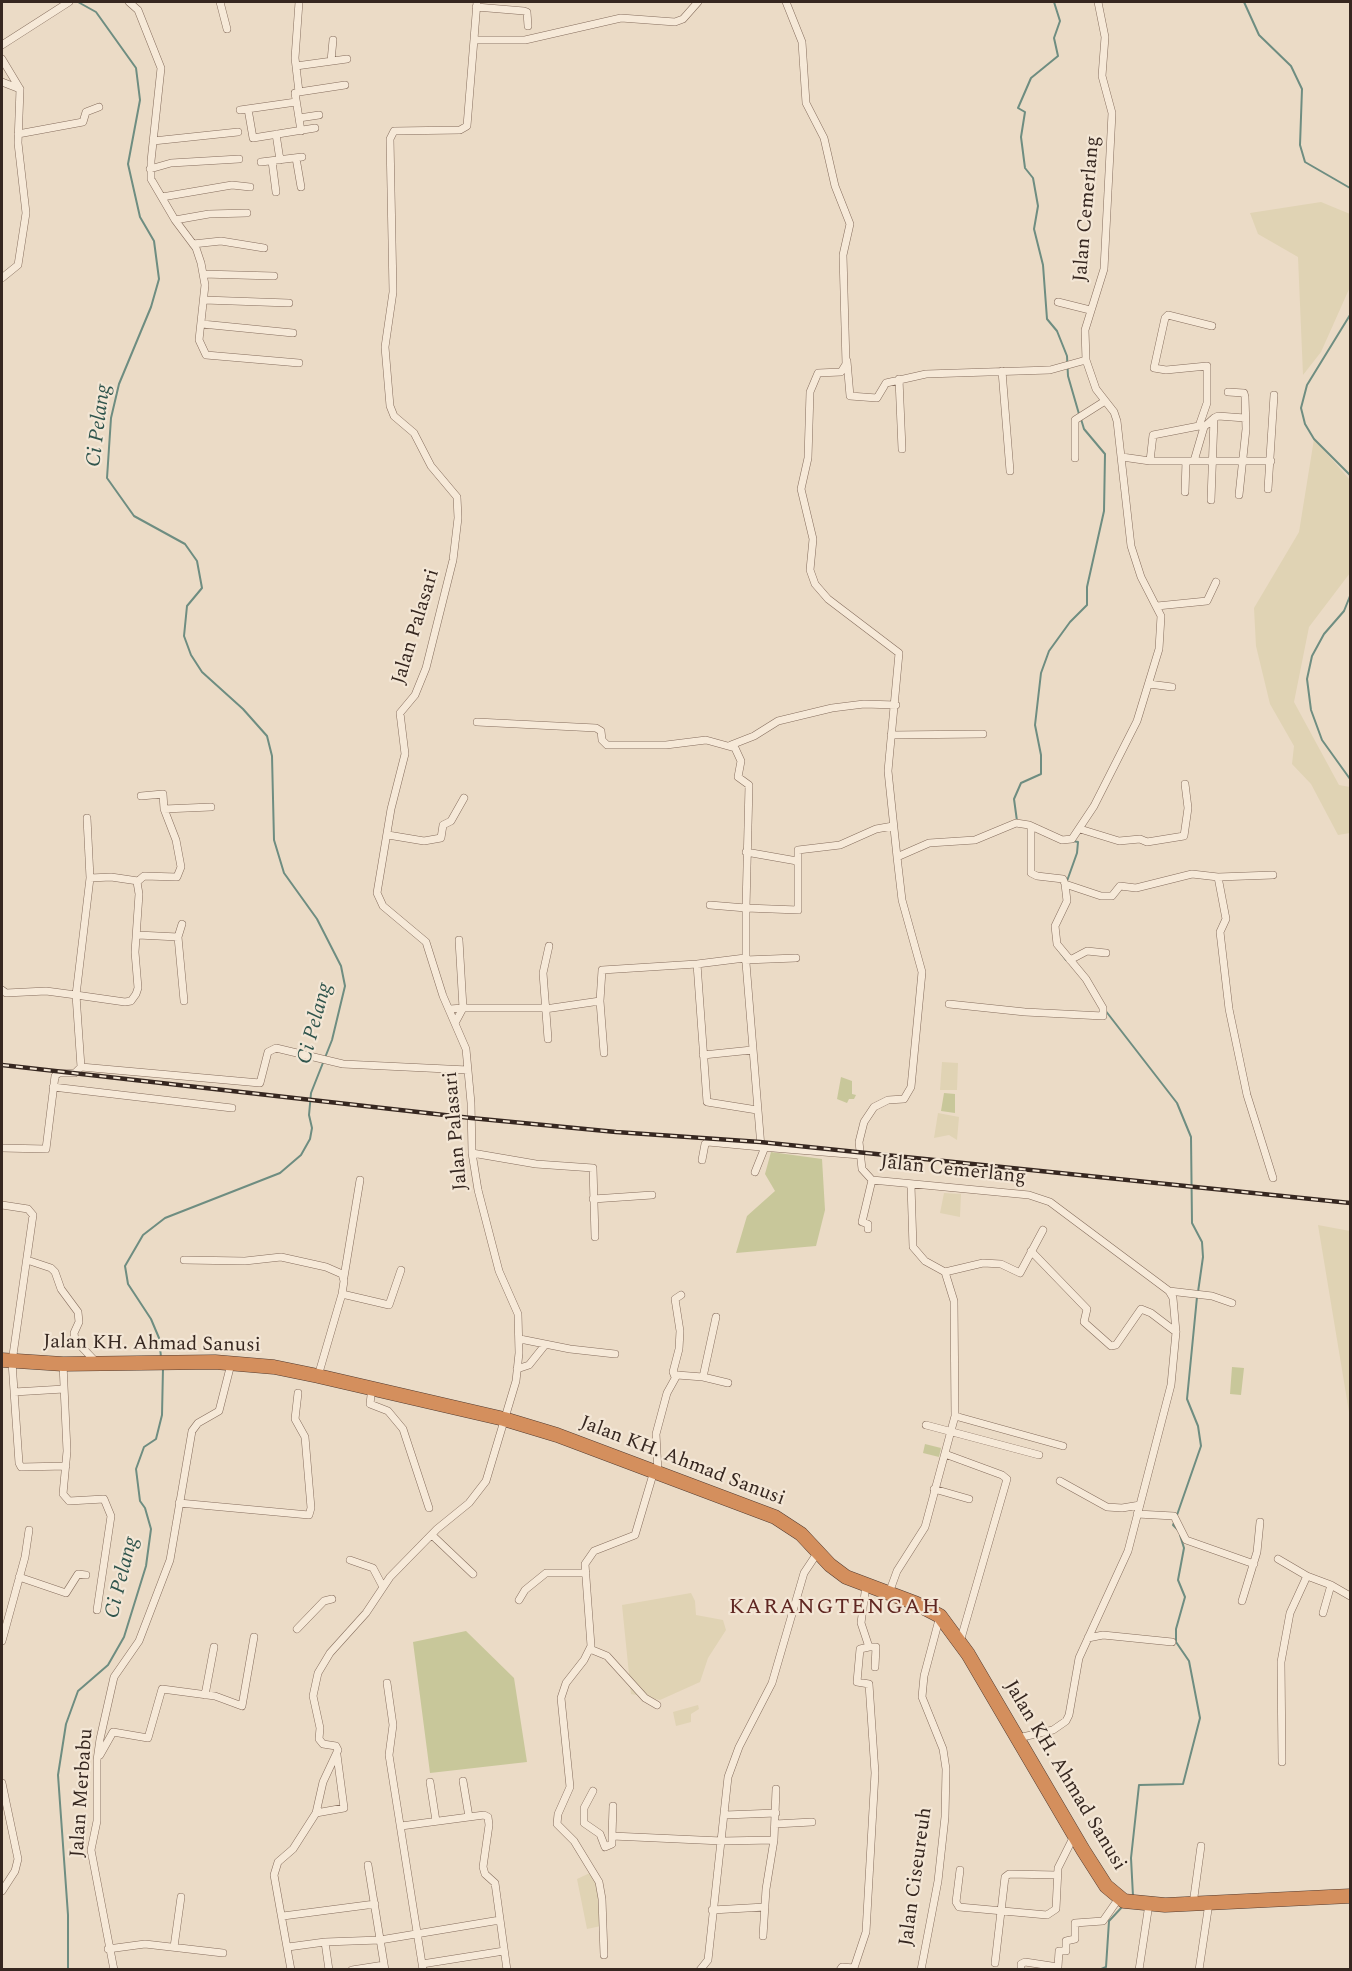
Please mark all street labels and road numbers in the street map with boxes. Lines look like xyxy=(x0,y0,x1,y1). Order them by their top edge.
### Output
street label: Jalan Cemerlang xyxy=(1070,135,1106,283)
street label: Jalan Palasari xyxy=(388,566,446,688)
street label: Jalan Palasari xyxy=(440,1070,474,1192)
street label: Jalan Cemerlang xyxy=(879,1151,1027,1191)
street label: Jalan KH. Ahmad Sanusi xyxy=(43,1331,261,1359)
street label: Jalan KH. Ahmad Sanusi xyxy=(576,1412,788,1512)
street label: Jalan KH. Ahmad Sanusi xyxy=(998,1676,1130,1876)
street label: Jalan Merbabu xyxy=(67,1728,99,1858)
street label: Jalan Ciseureuh xyxy=(895,1806,939,1948)

